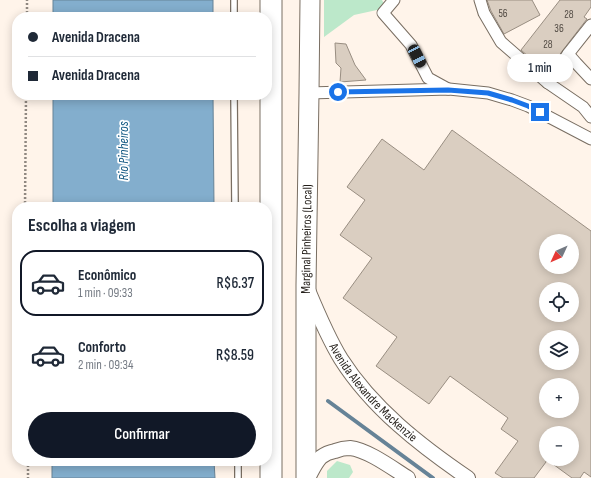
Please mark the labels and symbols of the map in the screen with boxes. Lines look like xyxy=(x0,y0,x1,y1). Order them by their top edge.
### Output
house number: 56 xyxy=(498,7,508,20)
house number: 28 xyxy=(564,8,574,21)
house number: 36 xyxy=(554,22,564,35)
house number: 28 xyxy=(543,38,553,51)
car xyxy=(406,43,428,69)
callout: 1 min xyxy=(507,54,573,82)
route start xyxy=(329,83,347,101)
route end xyxy=(531,103,549,121)
water label: Rio Pinheiros xyxy=(115,121,132,181)
street label: Marginal Pinheiros (Local) xyxy=(298,184,316,294)
north arrow xyxy=(539,234,579,274)
street label: Avenida Alexandre Mackenzie xyxy=(325,340,420,445)

